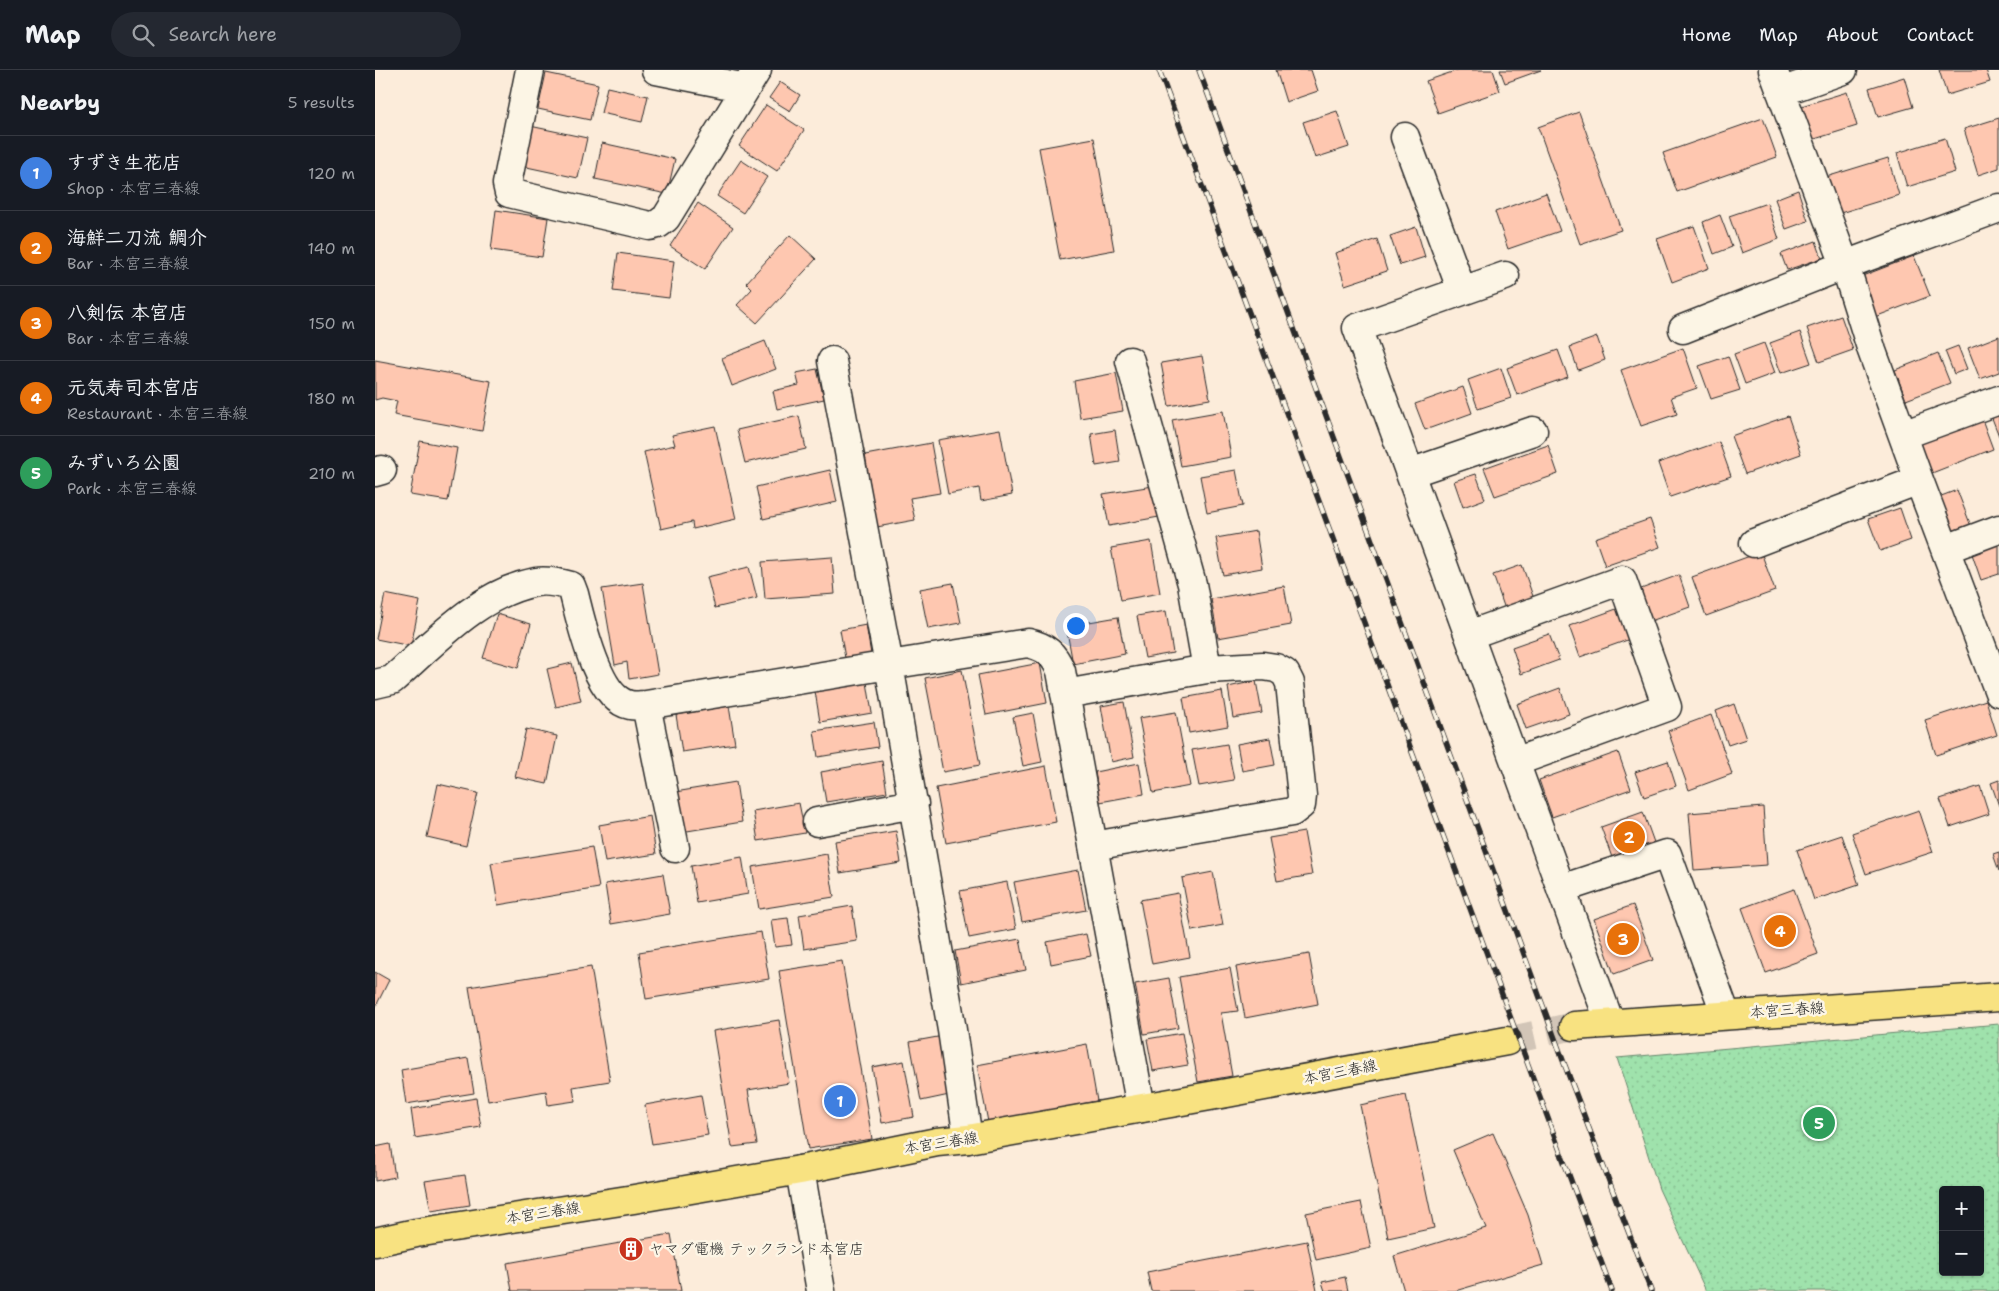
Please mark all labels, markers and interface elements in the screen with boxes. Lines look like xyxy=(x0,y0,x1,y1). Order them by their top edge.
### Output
search box xyxy=(111,12,461,57)
text: Map xyxy=(25,19,81,51)
icon: search xyxy=(129,21,157,49)
text: Search here xyxy=(169,22,277,47)
text: Home xyxy=(1682,23,1731,47)
text: Map xyxy=(1759,23,1798,47)
text: About xyxy=(1826,23,1879,47)
text: Contact xyxy=(1907,23,1974,47)
text: Nearby xyxy=(20,89,100,117)
text: 5 results xyxy=(288,92,355,113)
text: すずき生花店 xyxy=(67,150,181,175)
text: 1 xyxy=(32,163,40,184)
text: 120 m xyxy=(308,163,355,184)
text: Shop · 本宮三春線 xyxy=(67,178,200,199)
text: 海鮮二刀流 鯛介 xyxy=(67,225,207,250)
text: 2 xyxy=(30,238,42,259)
text: 140 m xyxy=(308,238,355,259)
text: Bar · 本宮三春線 xyxy=(67,253,189,274)
text: 八剣伝 本宮店 xyxy=(67,300,188,325)
text: 3 xyxy=(30,313,42,334)
text: 150 m xyxy=(308,313,355,334)
text: Bar · 本宮三春線 xyxy=(67,328,189,349)
text: 元気寿司本宮店 xyxy=(67,375,200,400)
text: 4 xyxy=(30,388,42,409)
text: 180 m xyxy=(307,388,355,409)
text: Restaurant · 本宮三春線 xyxy=(67,403,248,424)
text: みずいろ公園 xyxy=(67,450,181,475)
text: 5 xyxy=(31,463,41,484)
text: 210 m xyxy=(308,463,355,484)
text: Park · 本宮三春線 xyxy=(67,478,197,499)
your location xyxy=(1063,613,1089,639)
pin: 2 xyxy=(1613,818,1645,856)
pin: 4 xyxy=(1764,912,1796,950)
pin: 3 xyxy=(1607,920,1639,958)
street label: 本宮三春線 xyxy=(1749,997,1825,1023)
street label: 本宮三春線 xyxy=(1301,1055,1379,1089)
pin: 1 xyxy=(824,1082,856,1120)
pin: 5 xyxy=(1803,1104,1835,1142)
street label: 本宮三春線 xyxy=(902,1127,980,1159)
map controls xyxy=(1939,1186,1984,1276)
button: + xyxy=(1939,1186,1984,1231)
street label: 本宮三春線 xyxy=(504,1197,582,1229)
button: − xyxy=(1939,1231,1984,1276)
building icon: ヤマダ電機 テックランド本宮店 xyxy=(618,1236,644,1262)
place label: ヤマダ電機 テックランド本宮店 xyxy=(649,1239,864,1259)

